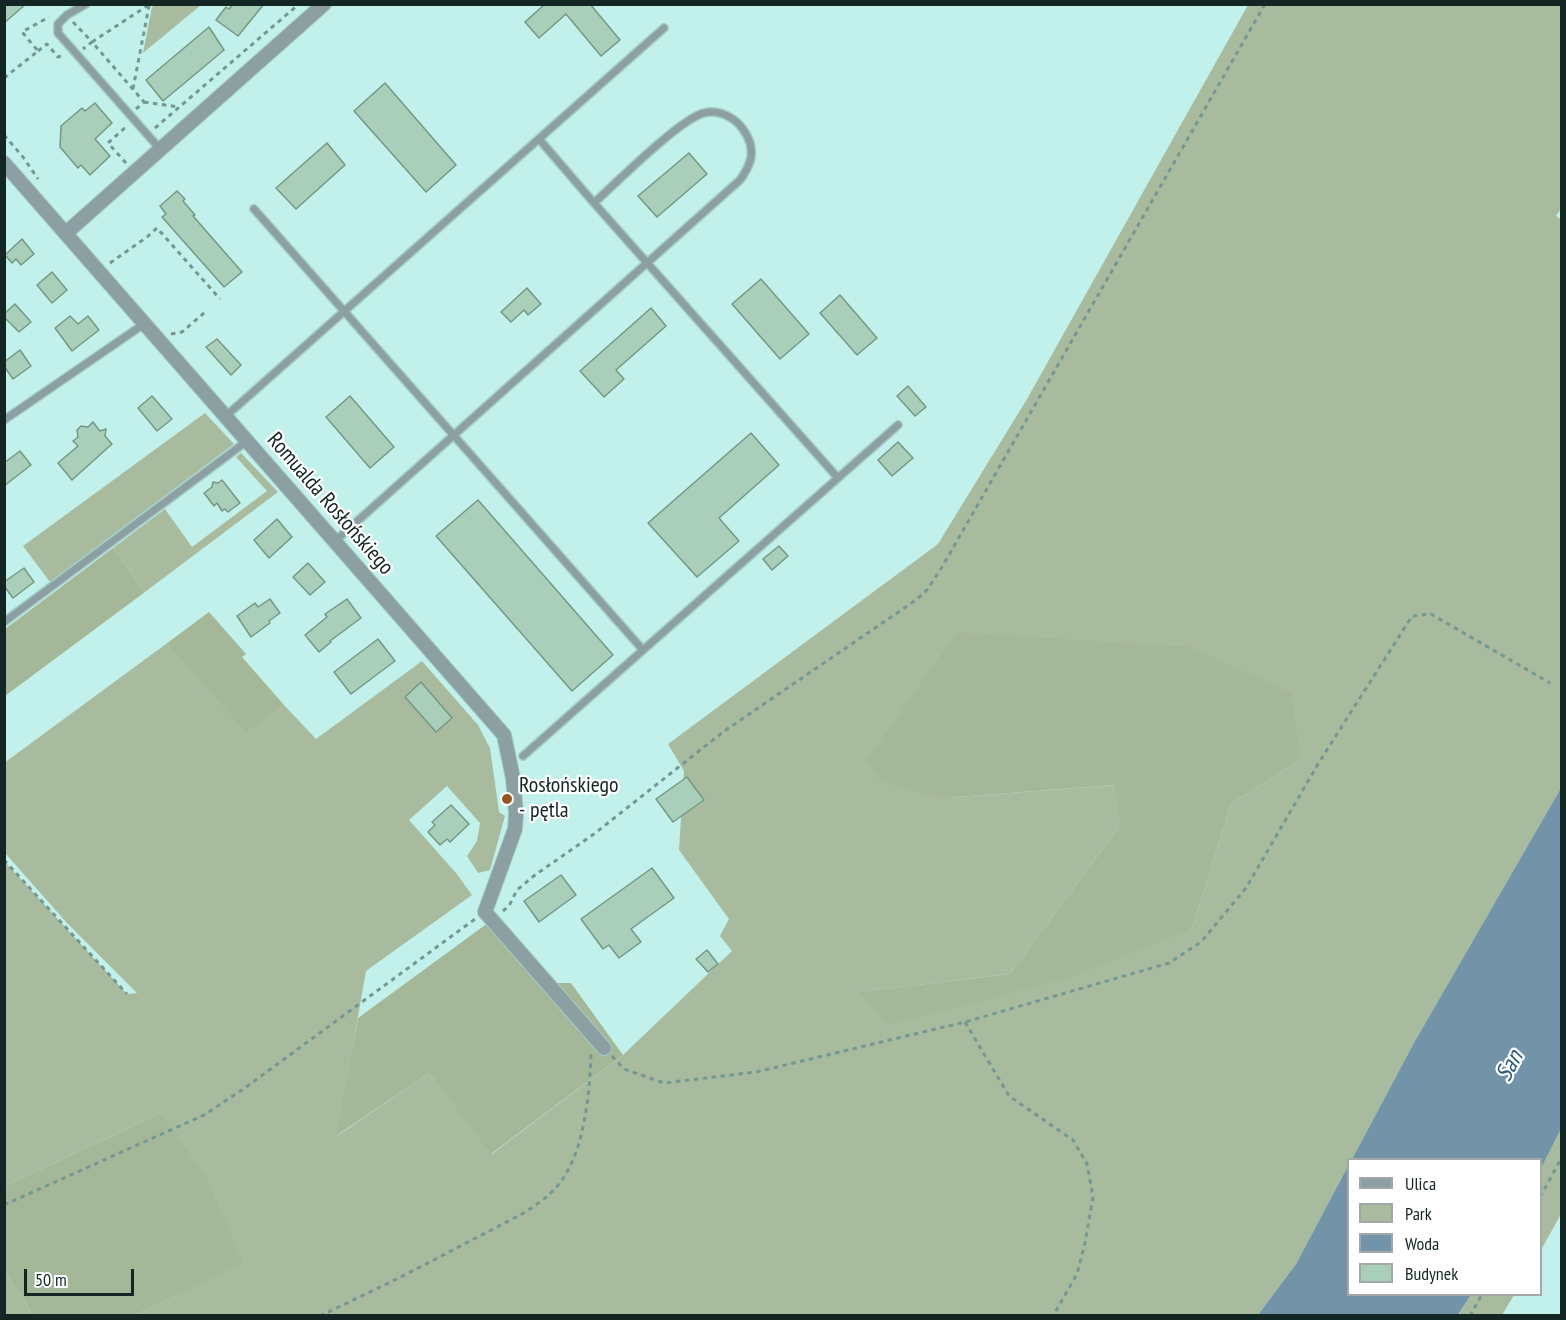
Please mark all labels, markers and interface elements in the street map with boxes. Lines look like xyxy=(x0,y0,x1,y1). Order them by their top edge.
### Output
street label: Romualda Rosłońskiego xyxy=(261,428,399,580)
place label: Rosłońskiego - pętla xyxy=(519,773,619,824)
marker: Rosłońskiego - pętla xyxy=(500,792,514,806)
water label: San xyxy=(1490,1046,1530,1086)
legend xyxy=(1347,1158,1542,1296)
text: Ulica xyxy=(1405,1172,1436,1195)
text: Park xyxy=(1405,1202,1432,1225)
text: Woda xyxy=(1405,1232,1439,1255)
scale bar xyxy=(27,1257,136,1295)
text: Budynek xyxy=(1405,1262,1458,1285)
text: 50 m xyxy=(35,1268,67,1291)

